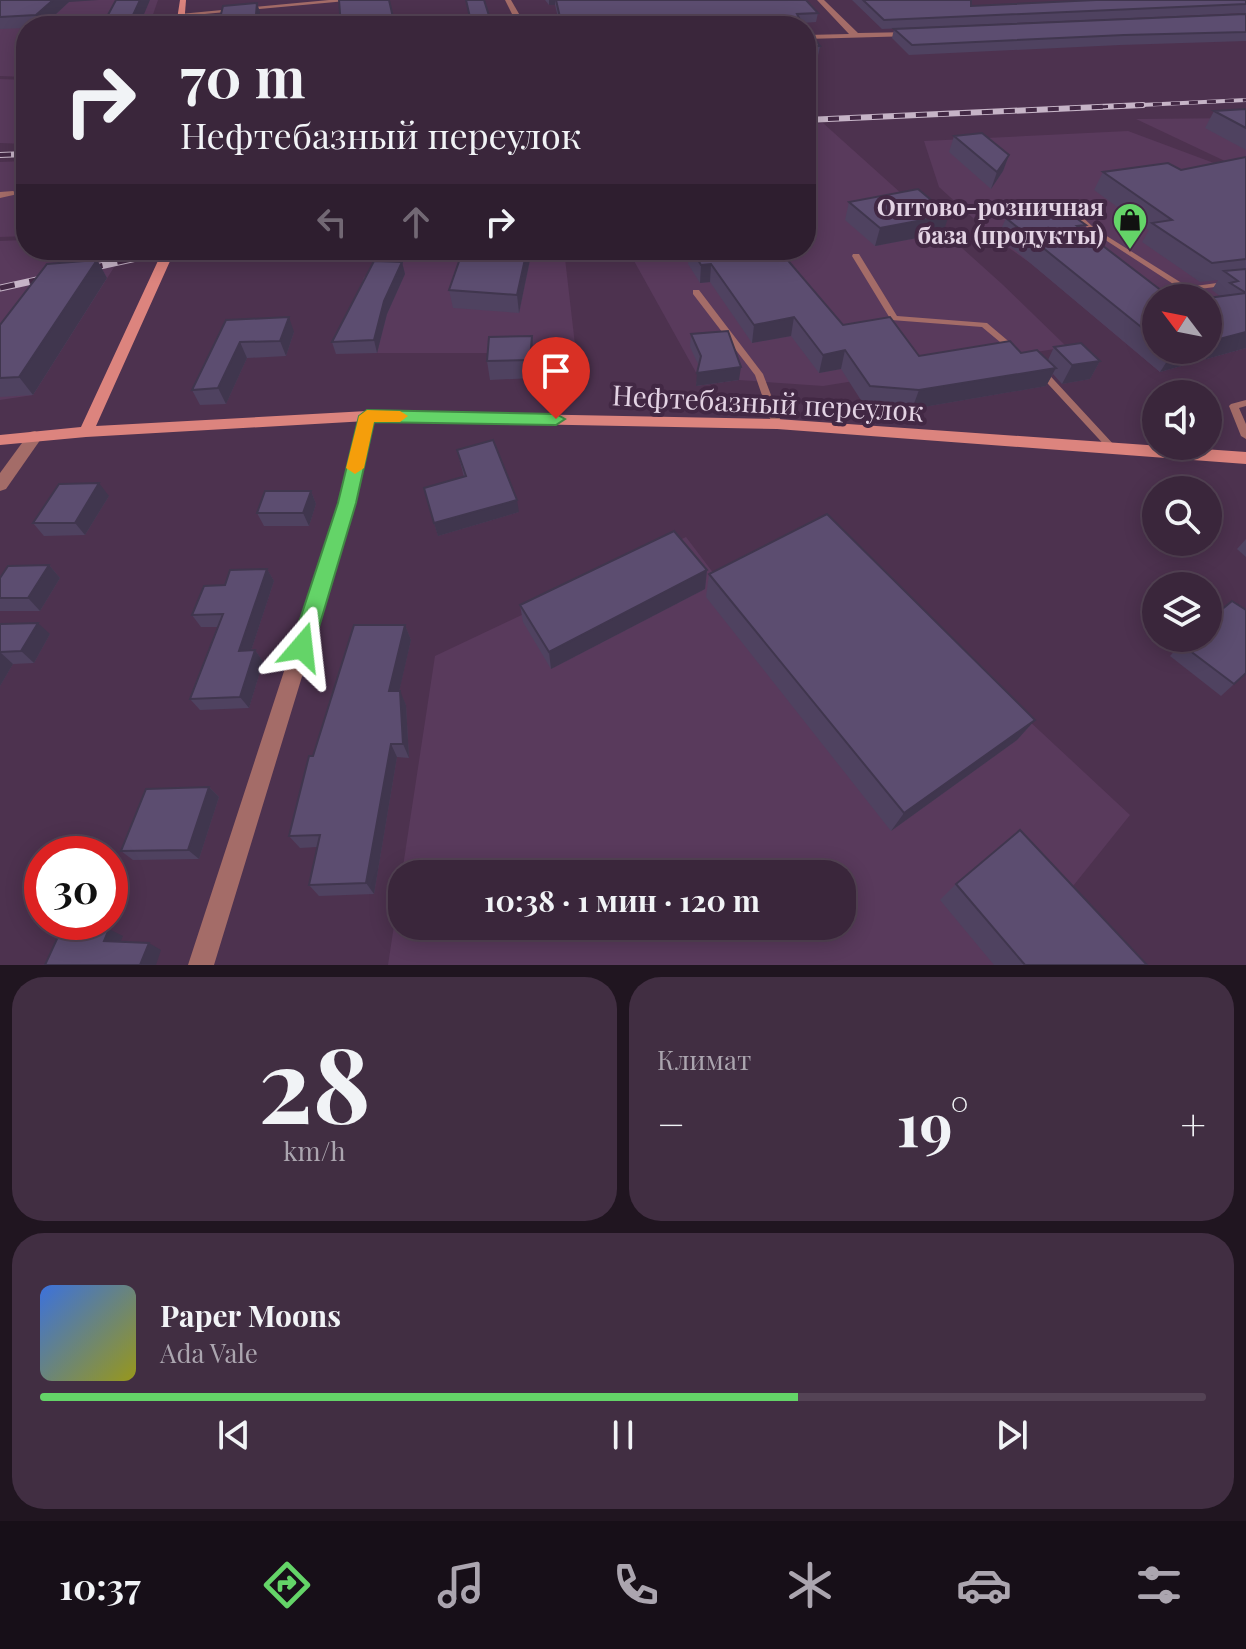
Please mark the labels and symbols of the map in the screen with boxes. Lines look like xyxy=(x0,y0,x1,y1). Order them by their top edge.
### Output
place label: Оптово-розничная база (продукты) xyxy=(877,190,1104,250)
shop icon: Оптово-розничная база (продукты) xyxy=(1111,201,1149,251)
north arrow xyxy=(1142,284,1222,364)
pin xyxy=(522,337,590,419)
street label: Нефтебазный переулок xyxy=(611,375,925,429)
position arrow xyxy=(260,605,344,689)
speed limit sign: 30 xyxy=(24,836,128,940)

